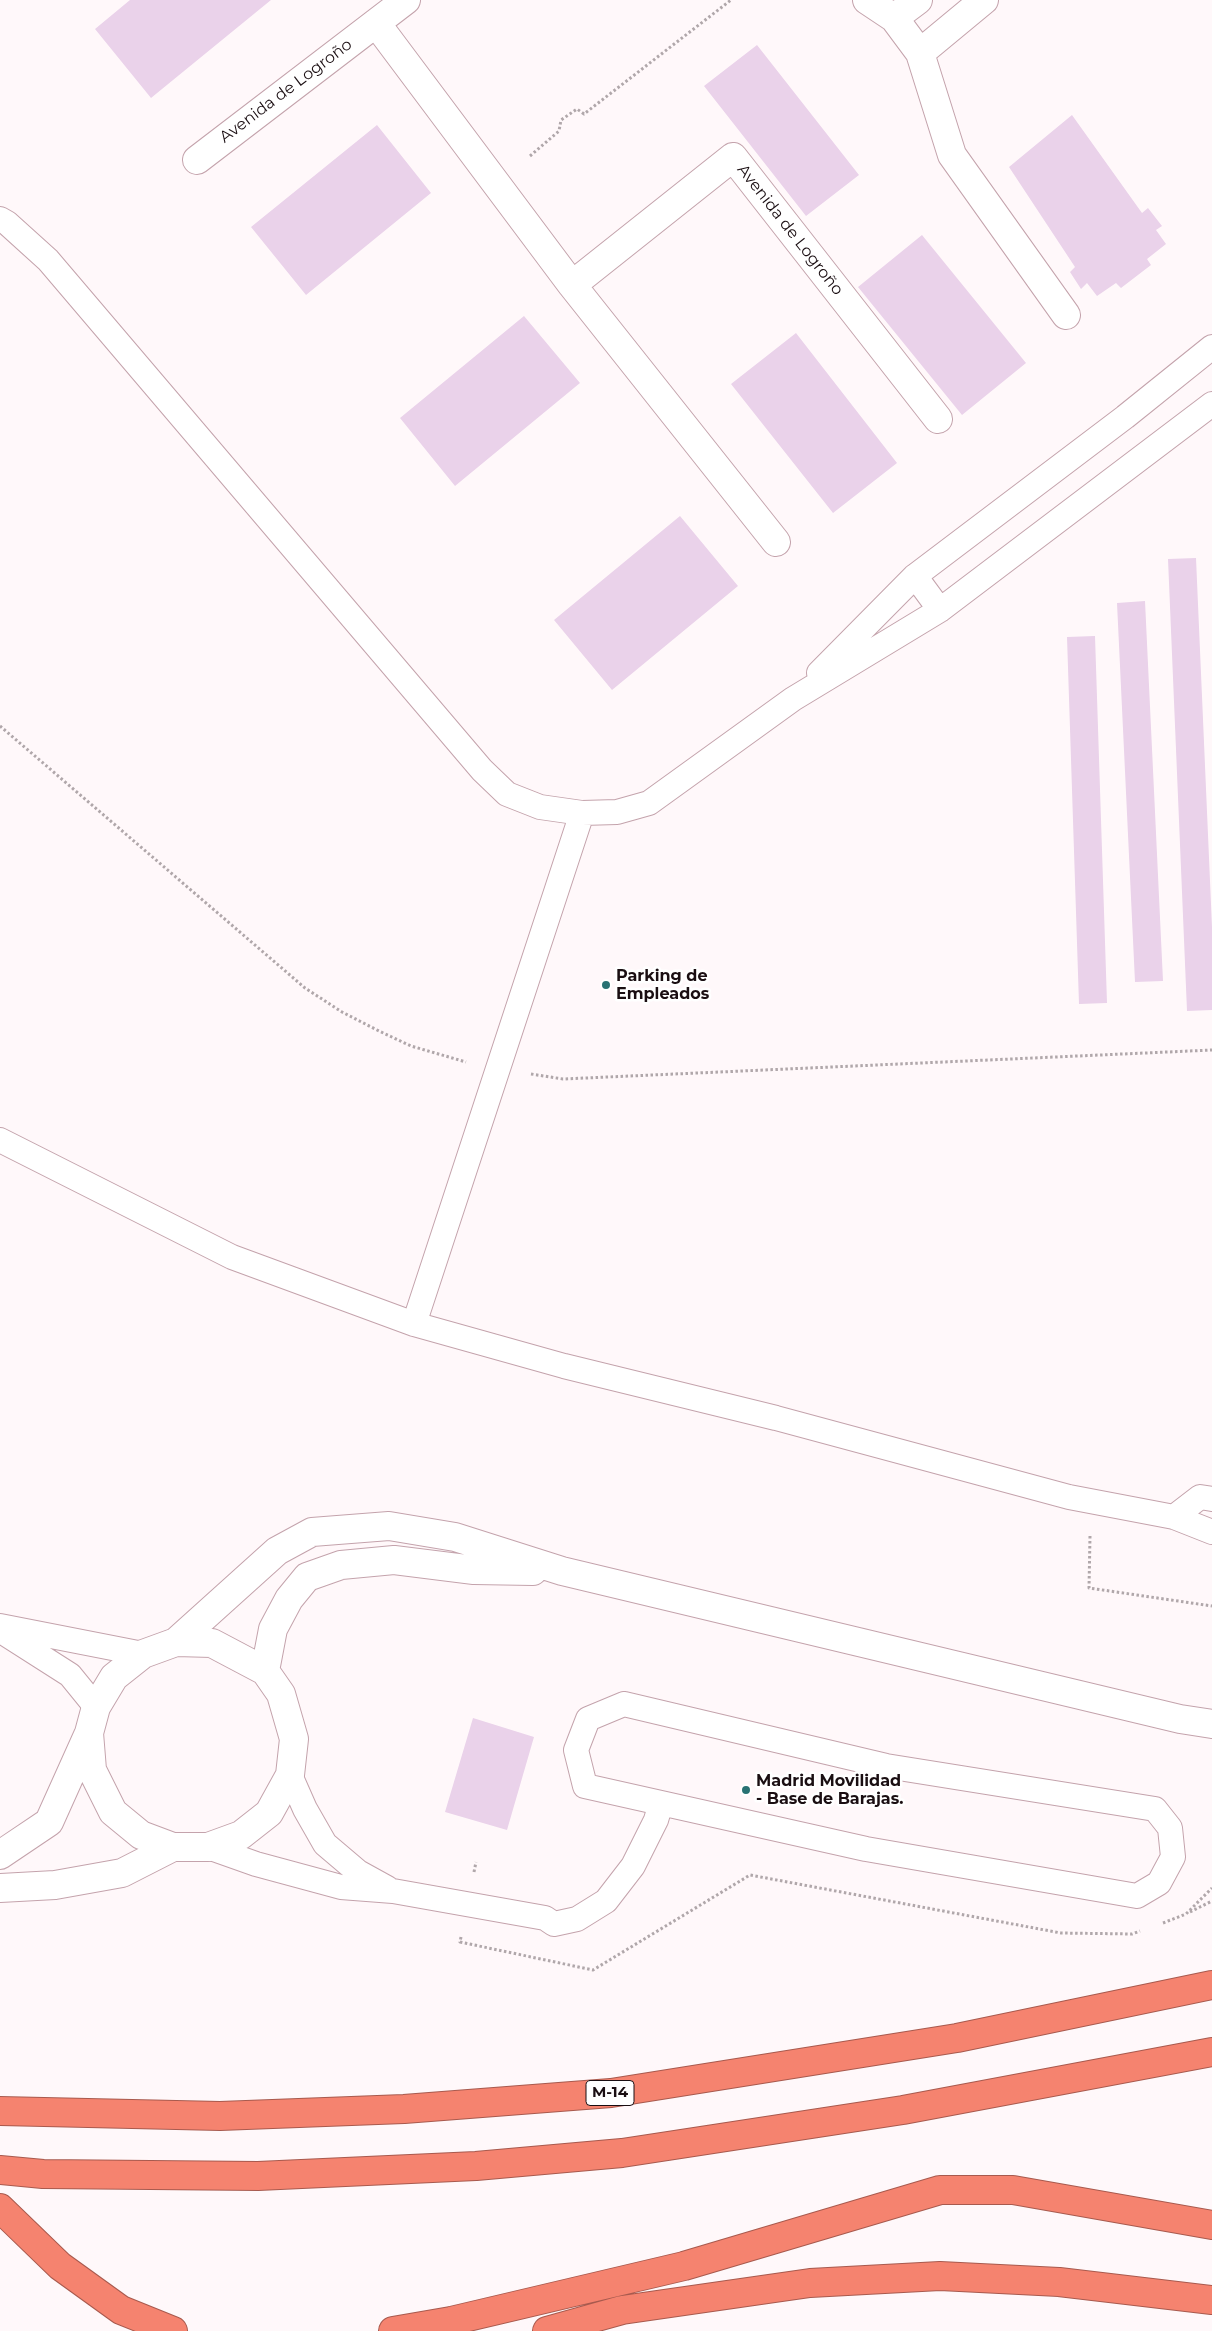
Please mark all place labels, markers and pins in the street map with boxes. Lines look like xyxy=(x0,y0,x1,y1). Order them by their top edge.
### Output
place label: Parking de Empleados xyxy=(616,966,709,1004)
marker: Parking de Empleados xyxy=(600,979,612,991)
place label: Madrid Movilidad - Base de Barajas. xyxy=(756,1771,903,1809)
marker: Madrid Movilidad - Base de Barajas. xyxy=(740,1784,752,1796)

